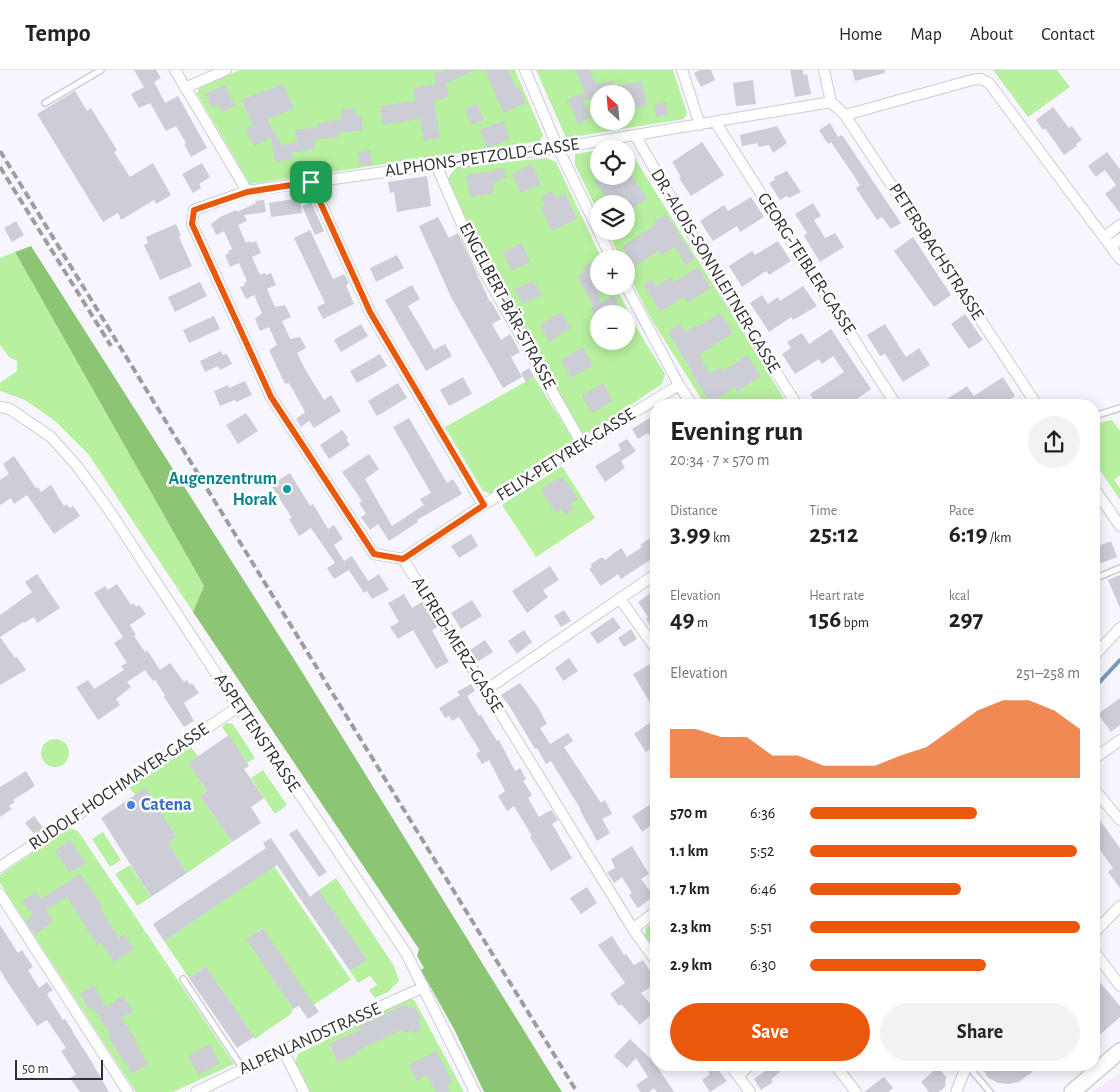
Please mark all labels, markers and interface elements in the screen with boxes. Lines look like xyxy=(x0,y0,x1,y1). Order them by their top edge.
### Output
text: Tempo xyxy=(25,22,91,46)
text: Home xyxy=(839,26,882,44)
text: Map xyxy=(910,26,942,44)
text: About xyxy=(970,26,1013,44)
text: Contact xyxy=(1041,26,1095,44)
north arrow xyxy=(590,85,635,130)
map controls xyxy=(590,85,635,350)
street label: ALPHONS-PETZOLD-GASSE xyxy=(384,135,581,181)
button: locate xyxy=(590,140,635,185)
pin xyxy=(290,161,332,203)
street label: DR.-ALOIS-SONNLEITNER-GASSE xyxy=(647,166,783,376)
icon: arrive xyxy=(297,168,325,196)
street label: PETERSBACHSTRASSE xyxy=(885,181,987,324)
street label: GEORG-TEIBLER-GASSE xyxy=(754,190,859,338)
button: layers xyxy=(590,195,635,240)
street label: ENGELBERT-BÄR-STRASSE xyxy=(456,219,560,392)
button: + xyxy=(590,250,635,295)
button: − xyxy=(590,305,635,350)
street label: FELIX-PETYREK-GASSE xyxy=(494,405,639,505)
button: share xyxy=(1028,416,1080,468)
text: Evening run xyxy=(670,418,803,446)
text: 20:34 · 7 × 570 m xyxy=(670,452,770,468)
place label: Augenzentrum Horak xyxy=(168,470,277,509)
marker: Augenzentrum Horak xyxy=(281,483,293,495)
text: Distance xyxy=(670,504,717,518)
text: Time xyxy=(809,504,837,518)
text: Pace xyxy=(949,504,974,518)
text: 3.99 xyxy=(670,522,711,547)
text: 25:12 xyxy=(809,522,858,547)
text: 6:19 xyxy=(949,522,988,547)
text: km xyxy=(711,531,731,545)
text: /km xyxy=(988,531,1011,545)
street label: ALFRED-MERZ-GASSE xyxy=(408,574,506,716)
text: Elevation xyxy=(670,589,721,603)
text: Heart rate xyxy=(809,589,864,603)
text: kcal xyxy=(949,589,970,603)
text: 49 xyxy=(670,607,695,632)
text: 156 xyxy=(809,607,841,632)
text: 297 xyxy=(949,607,983,632)
text: m xyxy=(695,616,708,630)
text: bpm xyxy=(841,616,869,630)
text: Elevation xyxy=(670,665,728,681)
text: 251–258 m xyxy=(1016,665,1080,681)
street label: ASPETTENSTRASSE xyxy=(211,670,303,796)
street label: RUDOLF-HOCHMAYER-GASSE xyxy=(26,720,212,854)
place label: Catena xyxy=(141,796,192,814)
marker: Catena xyxy=(125,799,137,811)
text: 570 m xyxy=(670,805,708,821)
text: 6:36 xyxy=(750,805,775,821)
text: 1.1 km xyxy=(670,843,708,859)
text: 5:52 xyxy=(750,843,774,859)
text: 1.7 km xyxy=(670,881,710,897)
text: 6:46 xyxy=(750,881,776,897)
text: 2.3 km xyxy=(670,919,711,935)
text: 5:51 xyxy=(750,919,773,935)
text: 2.9 km xyxy=(670,957,712,973)
text: 6:30 xyxy=(750,957,776,973)
street label: ALPENLANDSTRASSE xyxy=(236,1000,384,1078)
button: Save xyxy=(670,1003,870,1061)
button: Share xyxy=(880,1003,1080,1061)
scale bar xyxy=(15,1057,102,1080)
text: 50 m xyxy=(22,1062,49,1076)

